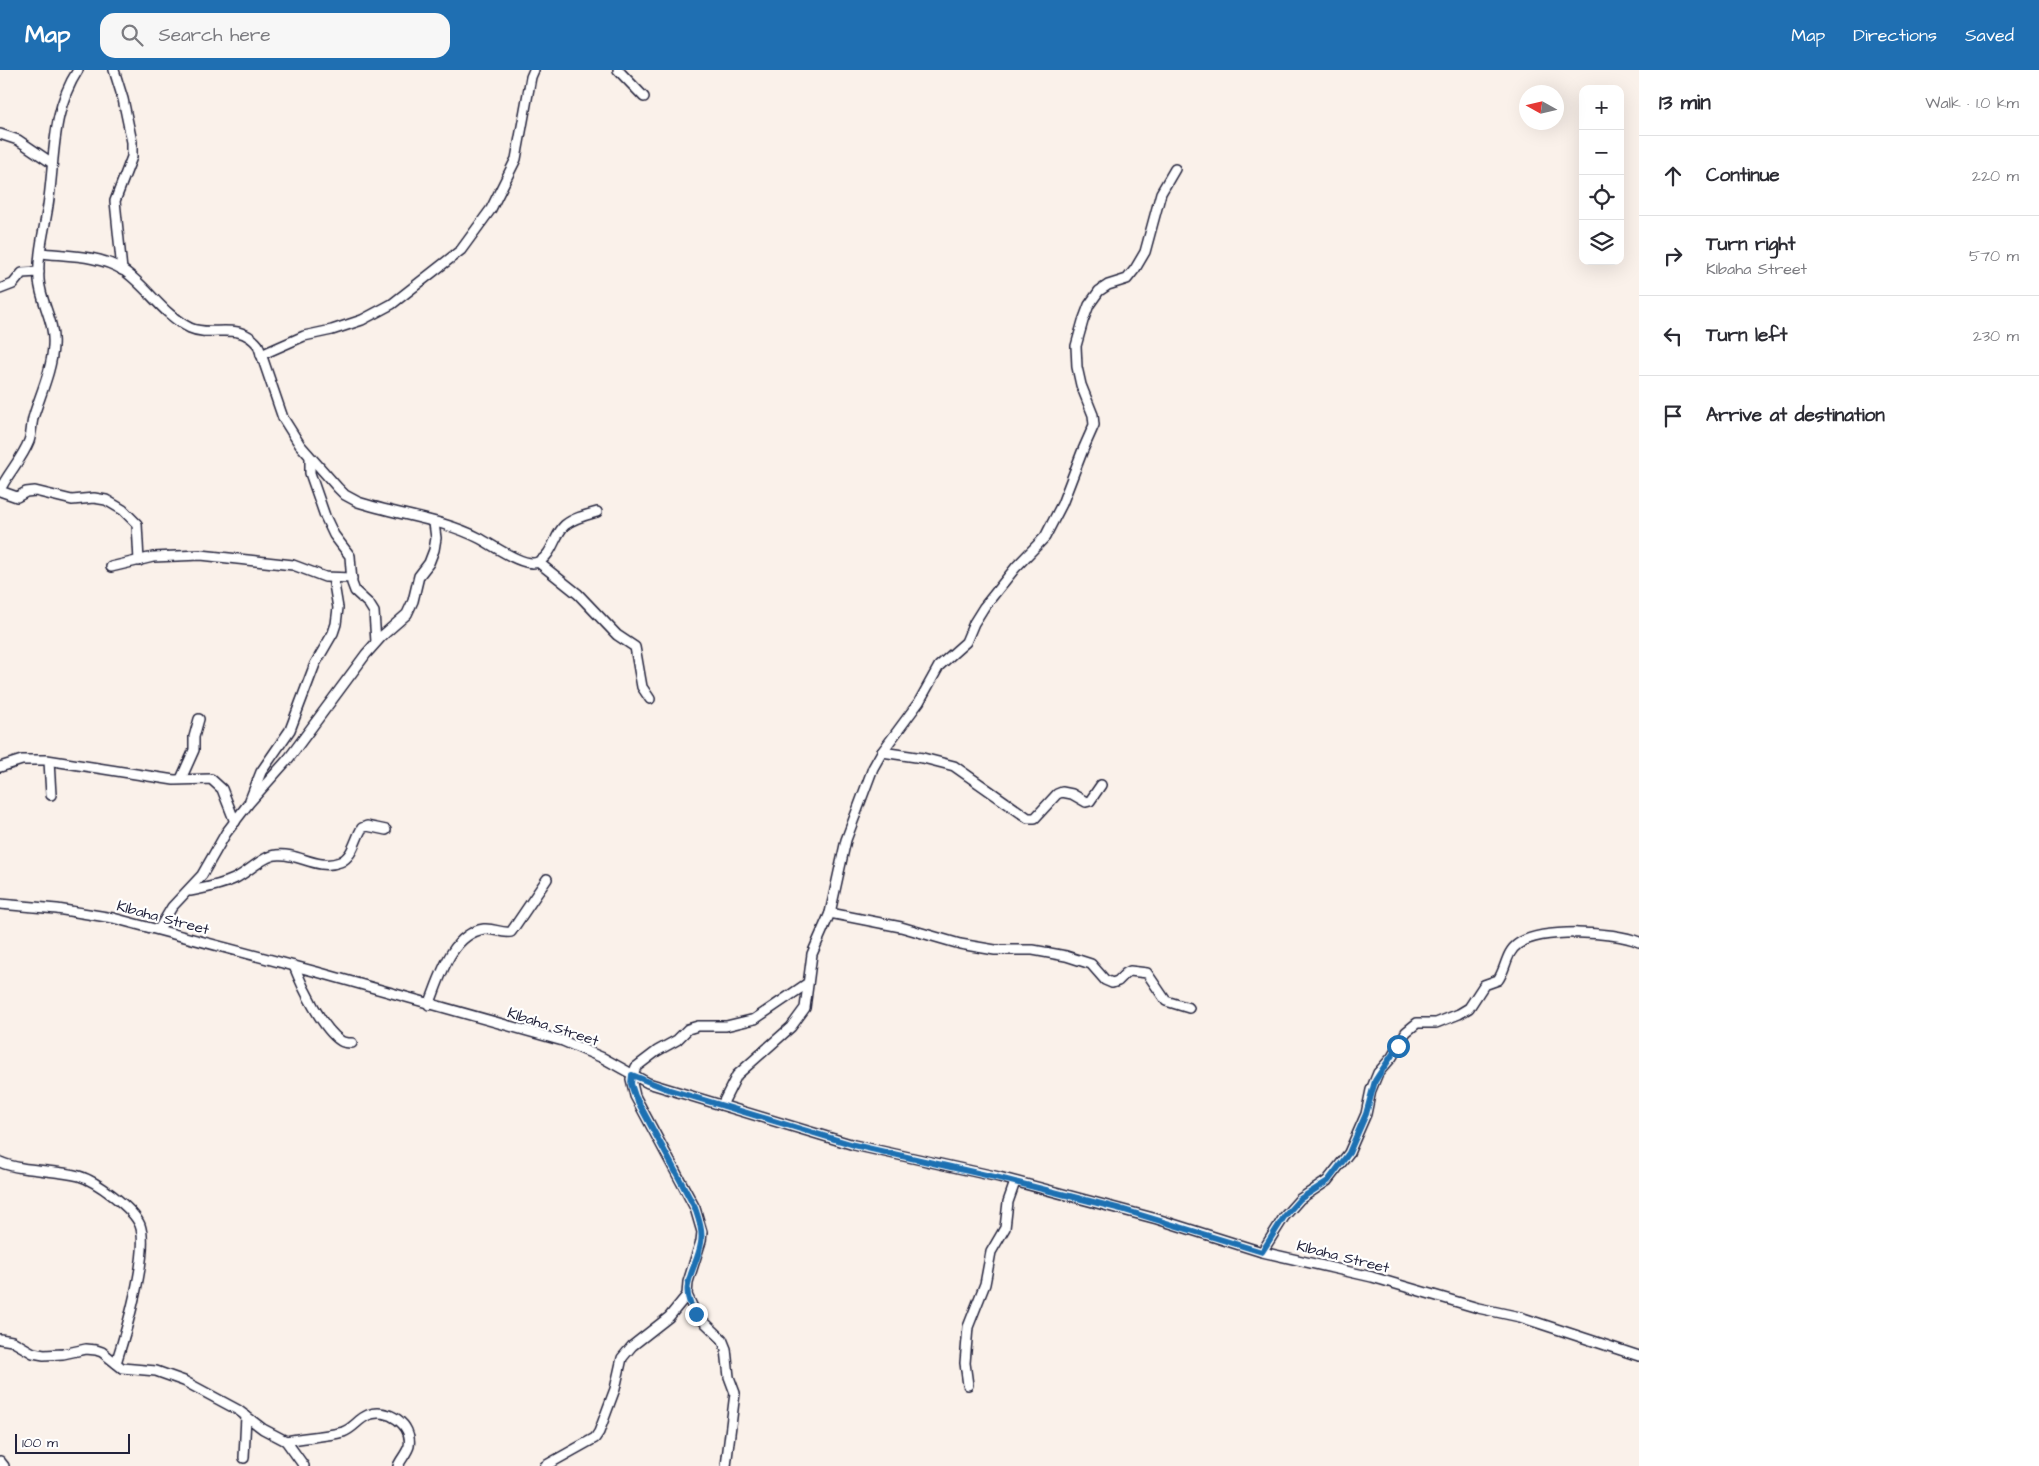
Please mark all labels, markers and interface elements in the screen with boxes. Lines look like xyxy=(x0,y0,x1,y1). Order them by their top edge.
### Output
search box xyxy=(100,13,450,58)
text: Map xyxy=(25,18,70,52)
icon: search xyxy=(118,21,146,49)
text: Search here xyxy=(158,22,271,49)
text: Map xyxy=(1791,23,1825,48)
text: Directions xyxy=(1853,23,1937,48)
text: Saved xyxy=(1965,23,2014,48)
north arrow xyxy=(1519,85,1564,130)
map controls xyxy=(1579,85,1624,265)
button: + xyxy=(1579,85,1624,130)
text: 13 min xyxy=(1659,88,1711,117)
text: Walk · 1.0 km xyxy=(1925,92,2019,114)
button: − xyxy=(1579,130,1624,175)
icon: ahead xyxy=(1659,162,1687,190)
text: Continue xyxy=(1706,162,1780,189)
text: 220 m xyxy=(1972,165,2019,187)
button: locate xyxy=(1579,175,1624,220)
button: layers xyxy=(1579,220,1624,265)
text: Turn right xyxy=(1706,231,1795,258)
icon: right xyxy=(1659,242,1687,270)
text: 570 m xyxy=(1969,245,2019,267)
text: KIbaha Street xyxy=(1706,258,1807,280)
icon: left xyxy=(1659,322,1687,350)
text: Turn left xyxy=(1706,322,1787,349)
text: 230 m xyxy=(1973,325,2019,347)
icon: arrive xyxy=(1659,402,1687,430)
text: Arrive at destination xyxy=(1706,402,1885,429)
street label: KIbaha Street xyxy=(115,896,211,940)
street label: KIbaha Street xyxy=(505,1002,601,1052)
route start xyxy=(1387,1035,1410,1058)
street label: KIbaha Street xyxy=(1294,1235,1392,1279)
route end xyxy=(685,1303,708,1326)
scale bar xyxy=(15,1431,130,1454)
text: 100 m xyxy=(22,1433,58,1453)

